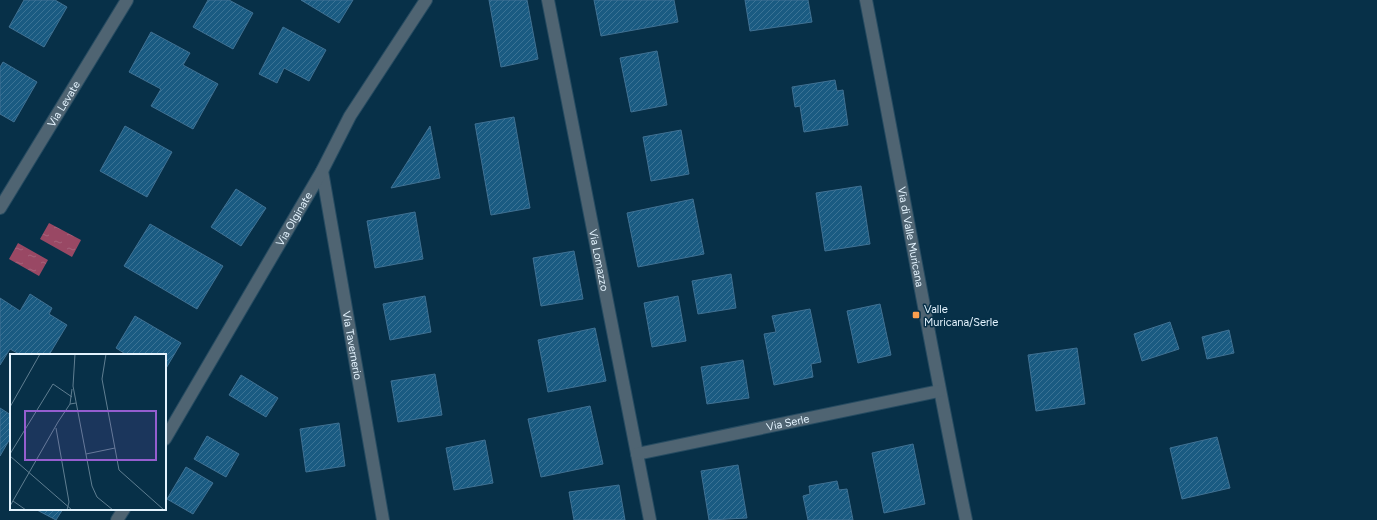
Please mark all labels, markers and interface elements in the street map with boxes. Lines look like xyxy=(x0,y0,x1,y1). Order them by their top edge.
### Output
street label: Via Levate xyxy=(45,79,83,129)
street label: Via di Valle Muricana xyxy=(895,186,926,288)
street label: Via Olginate xyxy=(273,190,315,249)
street label: Via Lomazzo xyxy=(586,228,611,292)
place label: Valle Muricana/Serle xyxy=(924,303,998,329)
street label: Via Tavernerio xyxy=(340,310,364,381)
marker: Valle Muricana/Serle xyxy=(911,310,921,320)
inset map xyxy=(10,354,166,510)
street label: Via Serle xyxy=(765,412,810,434)

